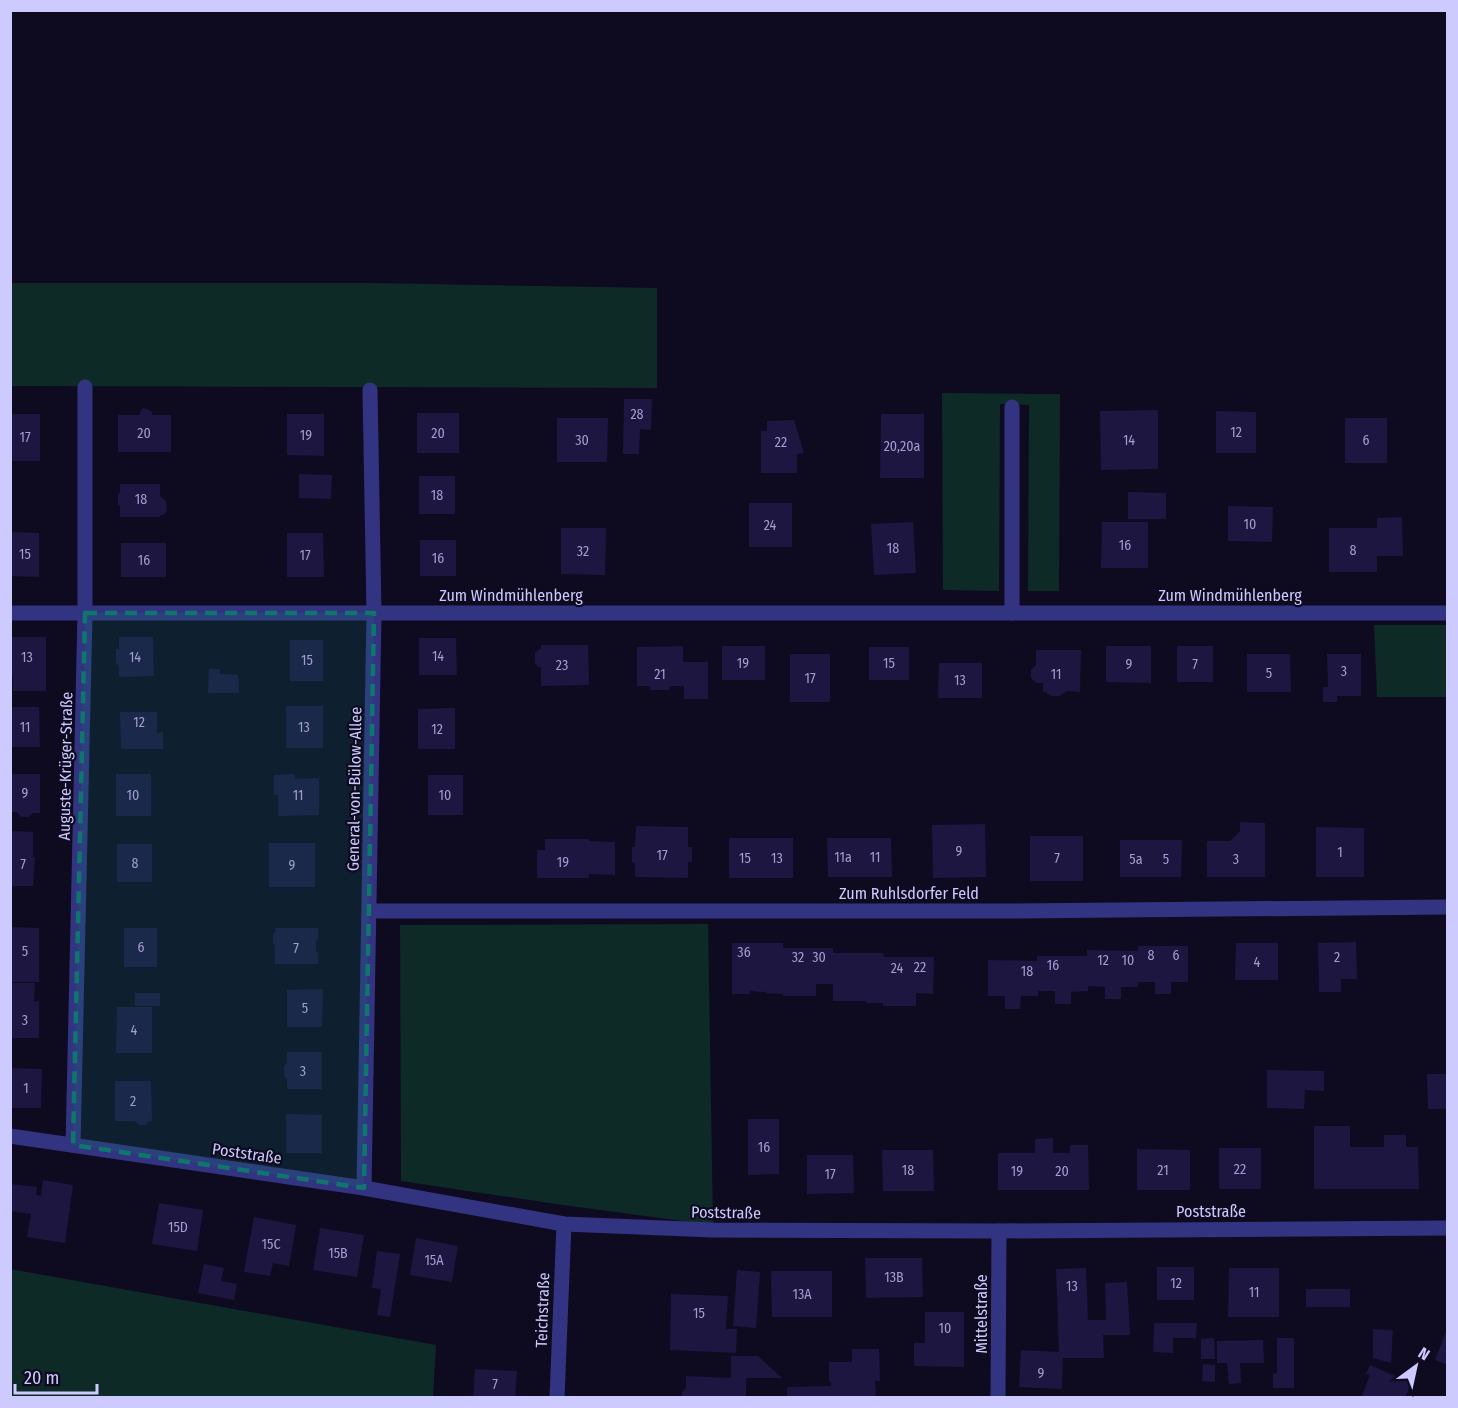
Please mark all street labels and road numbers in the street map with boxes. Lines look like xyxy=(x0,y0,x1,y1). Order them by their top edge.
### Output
street label: Zum Windmühlenberg xyxy=(439,586,583,605)
street label: Zum Windmühlenberg xyxy=(1158,586,1302,605)
street label: Auguste-Krüger-Straße xyxy=(55,691,76,840)
street label: General-von-Bülow-Allee xyxy=(344,707,365,871)
street label: Zum Ruhlsdorfer Feld xyxy=(839,884,979,903)
street label: Poststraße xyxy=(211,1139,283,1168)
street label: Poststraße xyxy=(691,1202,761,1223)
street label: Poststraße xyxy=(1176,1202,1246,1221)
street label: Teichstraße xyxy=(532,1272,553,1348)
street label: Mittelstraße xyxy=(972,1274,991,1354)

